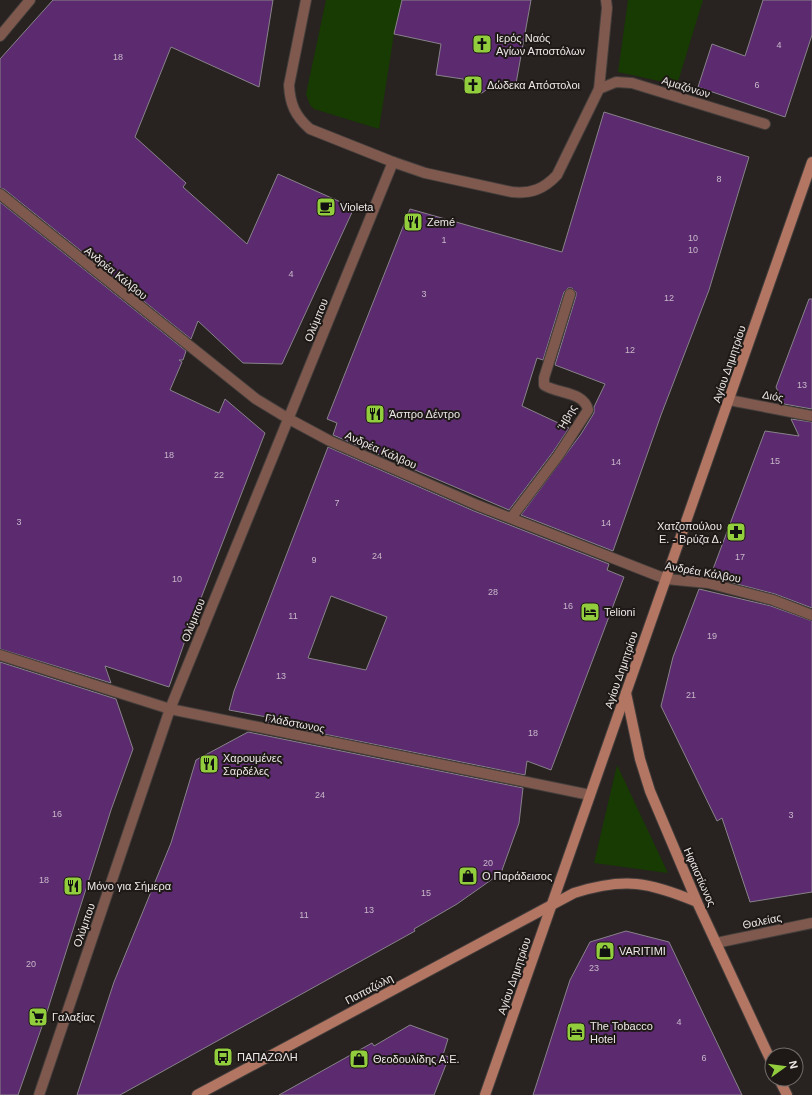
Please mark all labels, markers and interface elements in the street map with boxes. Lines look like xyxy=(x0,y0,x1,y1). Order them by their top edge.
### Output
place label: Ιερός Ναός Αγίων Αποστόλων xyxy=(496,32,585,57)
church icon: Ιερός Ναός Αγίων Αποστόλων xyxy=(471,33,493,55)
house number: 4 xyxy=(776,40,782,50)
house number: 18 xyxy=(113,52,123,62)
church icon: Δώδεκα Απόστολοι xyxy=(462,74,484,96)
street label: Αμαζόνων xyxy=(660,74,712,100)
place label: Δώδεκα Απόστολοι xyxy=(487,79,581,91)
house number: 6 xyxy=(754,80,760,90)
house number: 8 xyxy=(716,174,722,184)
cafe icon: Violeta xyxy=(315,196,337,218)
place label: Violeta xyxy=(340,201,374,213)
restaurant icon: Zemé xyxy=(402,211,424,233)
place label: Zemé xyxy=(427,216,455,228)
house number: 10 xyxy=(688,233,698,243)
house number: 1 xyxy=(441,235,447,245)
street label: Ανδρέα Κάλβου xyxy=(82,244,150,302)
house number: 10 xyxy=(688,245,698,255)
house number: 4 xyxy=(288,269,294,279)
house number: 3 xyxy=(421,289,427,299)
house number: 12 xyxy=(664,293,674,303)
street label: Ολύμπου xyxy=(302,297,330,343)
street label: Αγίου Δημητρίου xyxy=(710,324,748,404)
house number: 12 xyxy=(625,345,635,355)
house number: 13 xyxy=(797,380,807,390)
street label: Διός xyxy=(761,388,785,404)
street label: Ήβης xyxy=(555,402,579,433)
restaurant icon: Άσπρο Δέντρο xyxy=(364,403,386,425)
place label: Άσπρο Δέντρο xyxy=(389,408,460,420)
street label: Ανδρέα Κάλβου xyxy=(343,429,419,471)
house number: 18 xyxy=(164,450,174,460)
house number: 15 xyxy=(770,456,780,466)
house number: 14 xyxy=(611,457,621,467)
house number: 22 xyxy=(214,470,224,480)
house number: 7 xyxy=(334,498,340,508)
house number: 3 xyxy=(16,517,22,527)
house number: 14 xyxy=(601,518,611,528)
place label: Χατζοπούλου Ε. - Βρύζα Δ. xyxy=(657,520,722,545)
pharmacy icon: Χατζοπούλου Ε. - Βρύζα Δ. xyxy=(725,521,747,543)
house number: 24 xyxy=(372,551,382,561)
house number: 17 xyxy=(735,552,745,562)
house number: 9 xyxy=(311,555,317,565)
street label: Ανδρέα Κάλβου xyxy=(664,559,742,585)
house number: 10 xyxy=(172,574,182,584)
house number: 28 xyxy=(488,587,498,597)
street label: Ολύμπου xyxy=(179,597,207,643)
house number: 16 xyxy=(563,601,573,611)
hotel icon: Telioni xyxy=(579,601,601,623)
place label: Telioni xyxy=(604,606,635,618)
house number: 11 xyxy=(288,611,298,621)
street label: Αγίου Δημητρίου xyxy=(602,630,640,710)
house number: 19 xyxy=(707,631,717,641)
house number: 13 xyxy=(276,671,286,681)
house number: 21 xyxy=(686,690,696,700)
street label: Γλάδστωνος xyxy=(264,711,326,735)
house number: 18 xyxy=(528,728,538,738)
place label: Χαρουμένες Σαρδέλες xyxy=(223,752,282,777)
restaurant icon: Χαρουμένες Σαρδέλες xyxy=(198,753,220,775)
house number: 24 xyxy=(315,790,325,800)
house number: 16 xyxy=(52,809,62,819)
house number: 3 xyxy=(788,810,794,820)
street label: Ηφαιστίωνος xyxy=(682,846,718,908)
house number: 20 xyxy=(483,858,493,868)
shop icon: Ο Παράδεισος xyxy=(457,865,479,887)
place label: Ο Παράδεισος xyxy=(482,870,552,882)
house number: 18 xyxy=(39,875,49,885)
restaurant icon: Μόνο για Σήμερα xyxy=(62,875,84,897)
place label: Μόνο για Σήμερα xyxy=(87,880,172,892)
house number: 15 xyxy=(421,888,431,898)
street label: Ολύμπου xyxy=(71,901,97,949)
house number: 13 xyxy=(364,905,374,915)
house number: 11 xyxy=(299,910,309,920)
street label: Θαλείας xyxy=(741,911,783,931)
street label: Αγίου Δημητρίου xyxy=(495,936,533,1016)
shop icon: VARITIMI xyxy=(594,940,616,962)
place label: VARITIMI xyxy=(619,945,666,957)
house number: 20 xyxy=(26,959,36,969)
house number: 23 xyxy=(589,963,599,973)
street label: Παπαζώλη xyxy=(343,971,395,1007)
supermarket icon: Γαλαξίας xyxy=(27,1006,49,1028)
place label: Γαλαξίας xyxy=(52,1011,95,1023)
house number: 4 xyxy=(676,1017,682,1027)
place label: The Tobacco Hotel xyxy=(590,1020,653,1045)
hotel icon: The Tobacco Hotel xyxy=(565,1021,587,1043)
bus stop icon: ΠΑΠΑΖΩΛΗ xyxy=(212,1046,234,1068)
north arrow xyxy=(764,1047,804,1087)
shop icon: Θεοδουλίδης Α.Ε. xyxy=(348,1048,370,1070)
place label: ΠΑΠΑΖΩΛΗ xyxy=(237,1051,298,1063)
place label: Θεοδουλίδης Α.Ε. xyxy=(373,1053,460,1065)
house number: 6 xyxy=(701,1053,707,1063)
text: N xyxy=(787,1059,800,1070)

